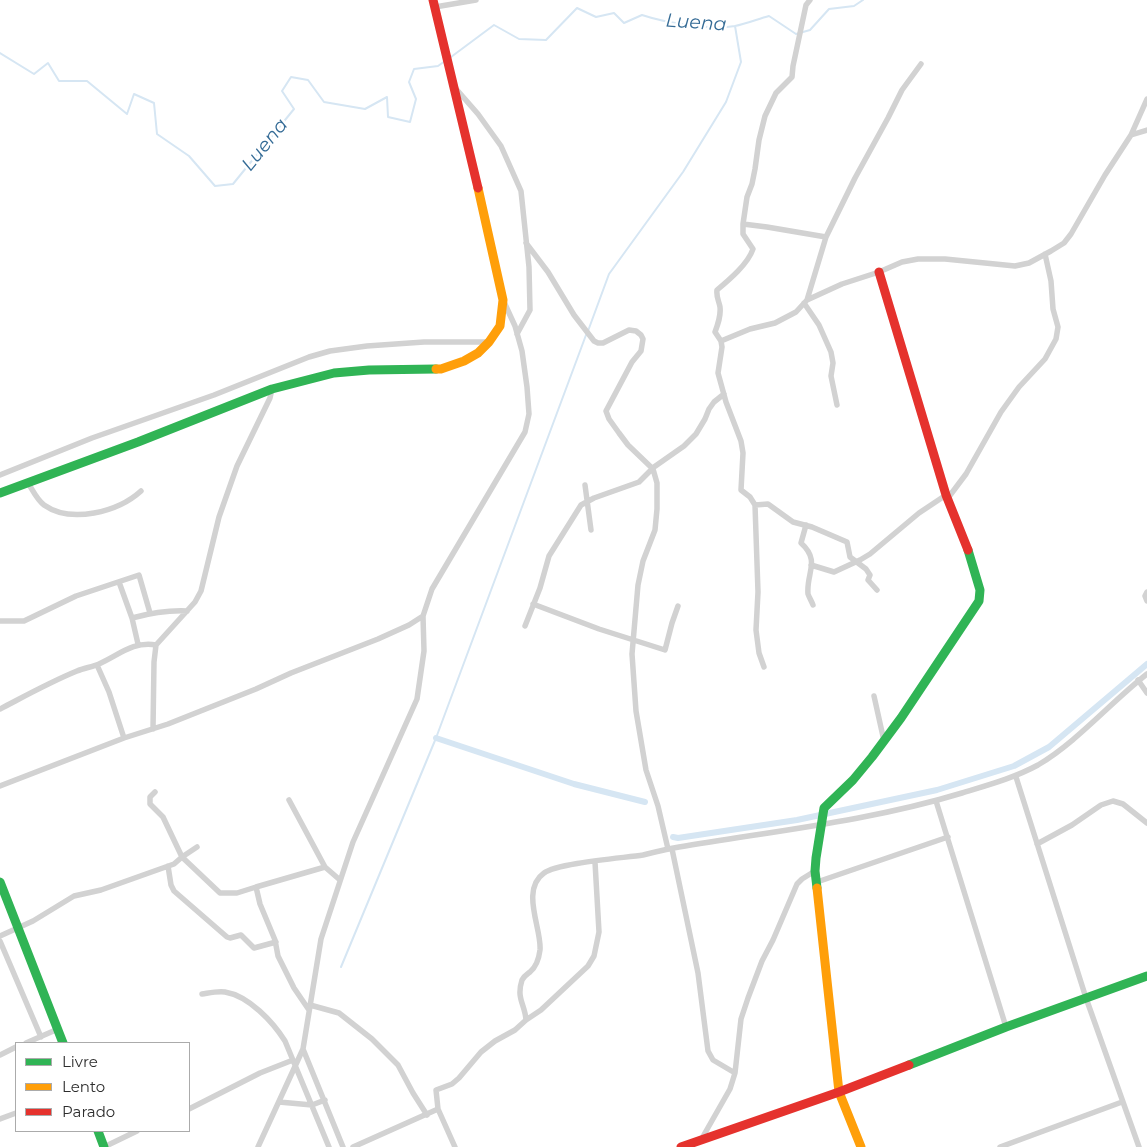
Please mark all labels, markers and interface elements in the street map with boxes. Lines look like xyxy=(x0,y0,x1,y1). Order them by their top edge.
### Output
water label: Luena xyxy=(665,9,727,37)
water label: Luena xyxy=(237,114,293,176)
legend xyxy=(15,1042,190,1132)
text: Livre xyxy=(62,1052,98,1071)
text: Lento xyxy=(62,1077,105,1096)
text: Parado xyxy=(62,1102,115,1121)

